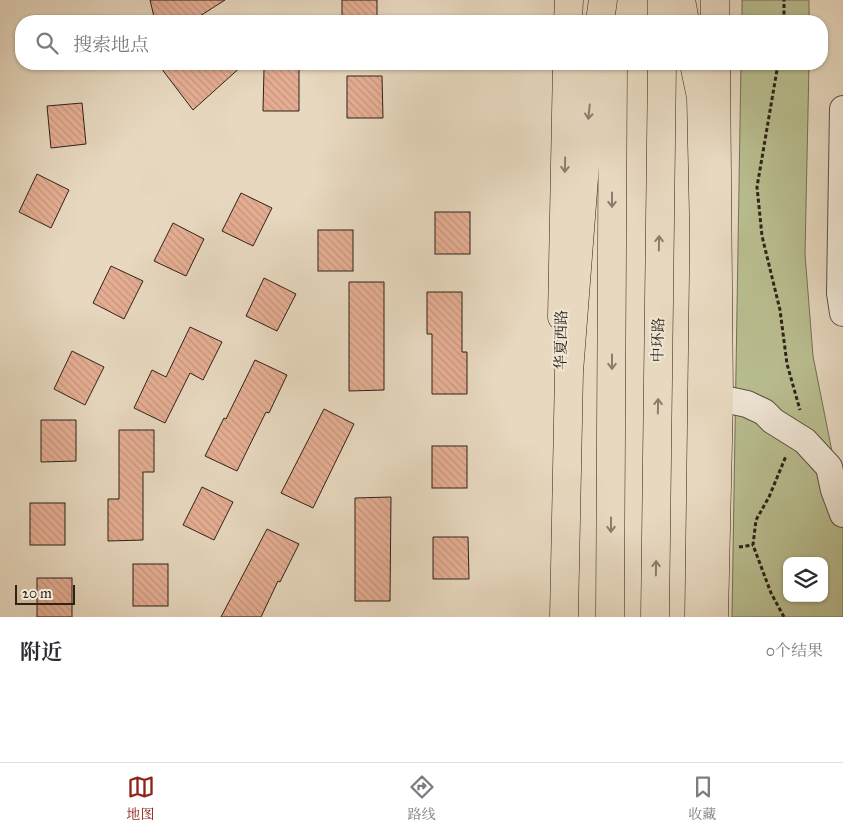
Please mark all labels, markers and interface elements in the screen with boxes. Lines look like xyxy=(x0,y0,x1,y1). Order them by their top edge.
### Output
search box xyxy=(15,15,828,70)
icon: search xyxy=(33,29,61,57)
text: 搜索地点 xyxy=(73,33,149,56)
one-way arrow xyxy=(584,104,594,120)
one-way arrow xyxy=(560,156,570,173)
one-way arrow xyxy=(607,192,617,208)
one-way arrow xyxy=(655,236,664,252)
street label: 华夏西路 xyxy=(551,310,571,370)
street label: 中环路 xyxy=(649,317,667,363)
one-way arrow xyxy=(607,354,617,370)
one-way arrow xyxy=(653,398,662,414)
one-way arrow xyxy=(606,516,616,533)
map controls xyxy=(783,557,828,602)
button: layers xyxy=(783,557,828,602)
one-way arrow xyxy=(651,561,661,577)
scale bar xyxy=(15,582,75,605)
text: 20 m xyxy=(22,585,52,602)
text: 附近 xyxy=(20,639,62,665)
text: 0个结果 xyxy=(766,641,823,660)
tab: 地图 xyxy=(127,773,155,823)
tab: 路线 xyxy=(408,773,436,823)
tab: 收藏 xyxy=(689,773,717,823)

